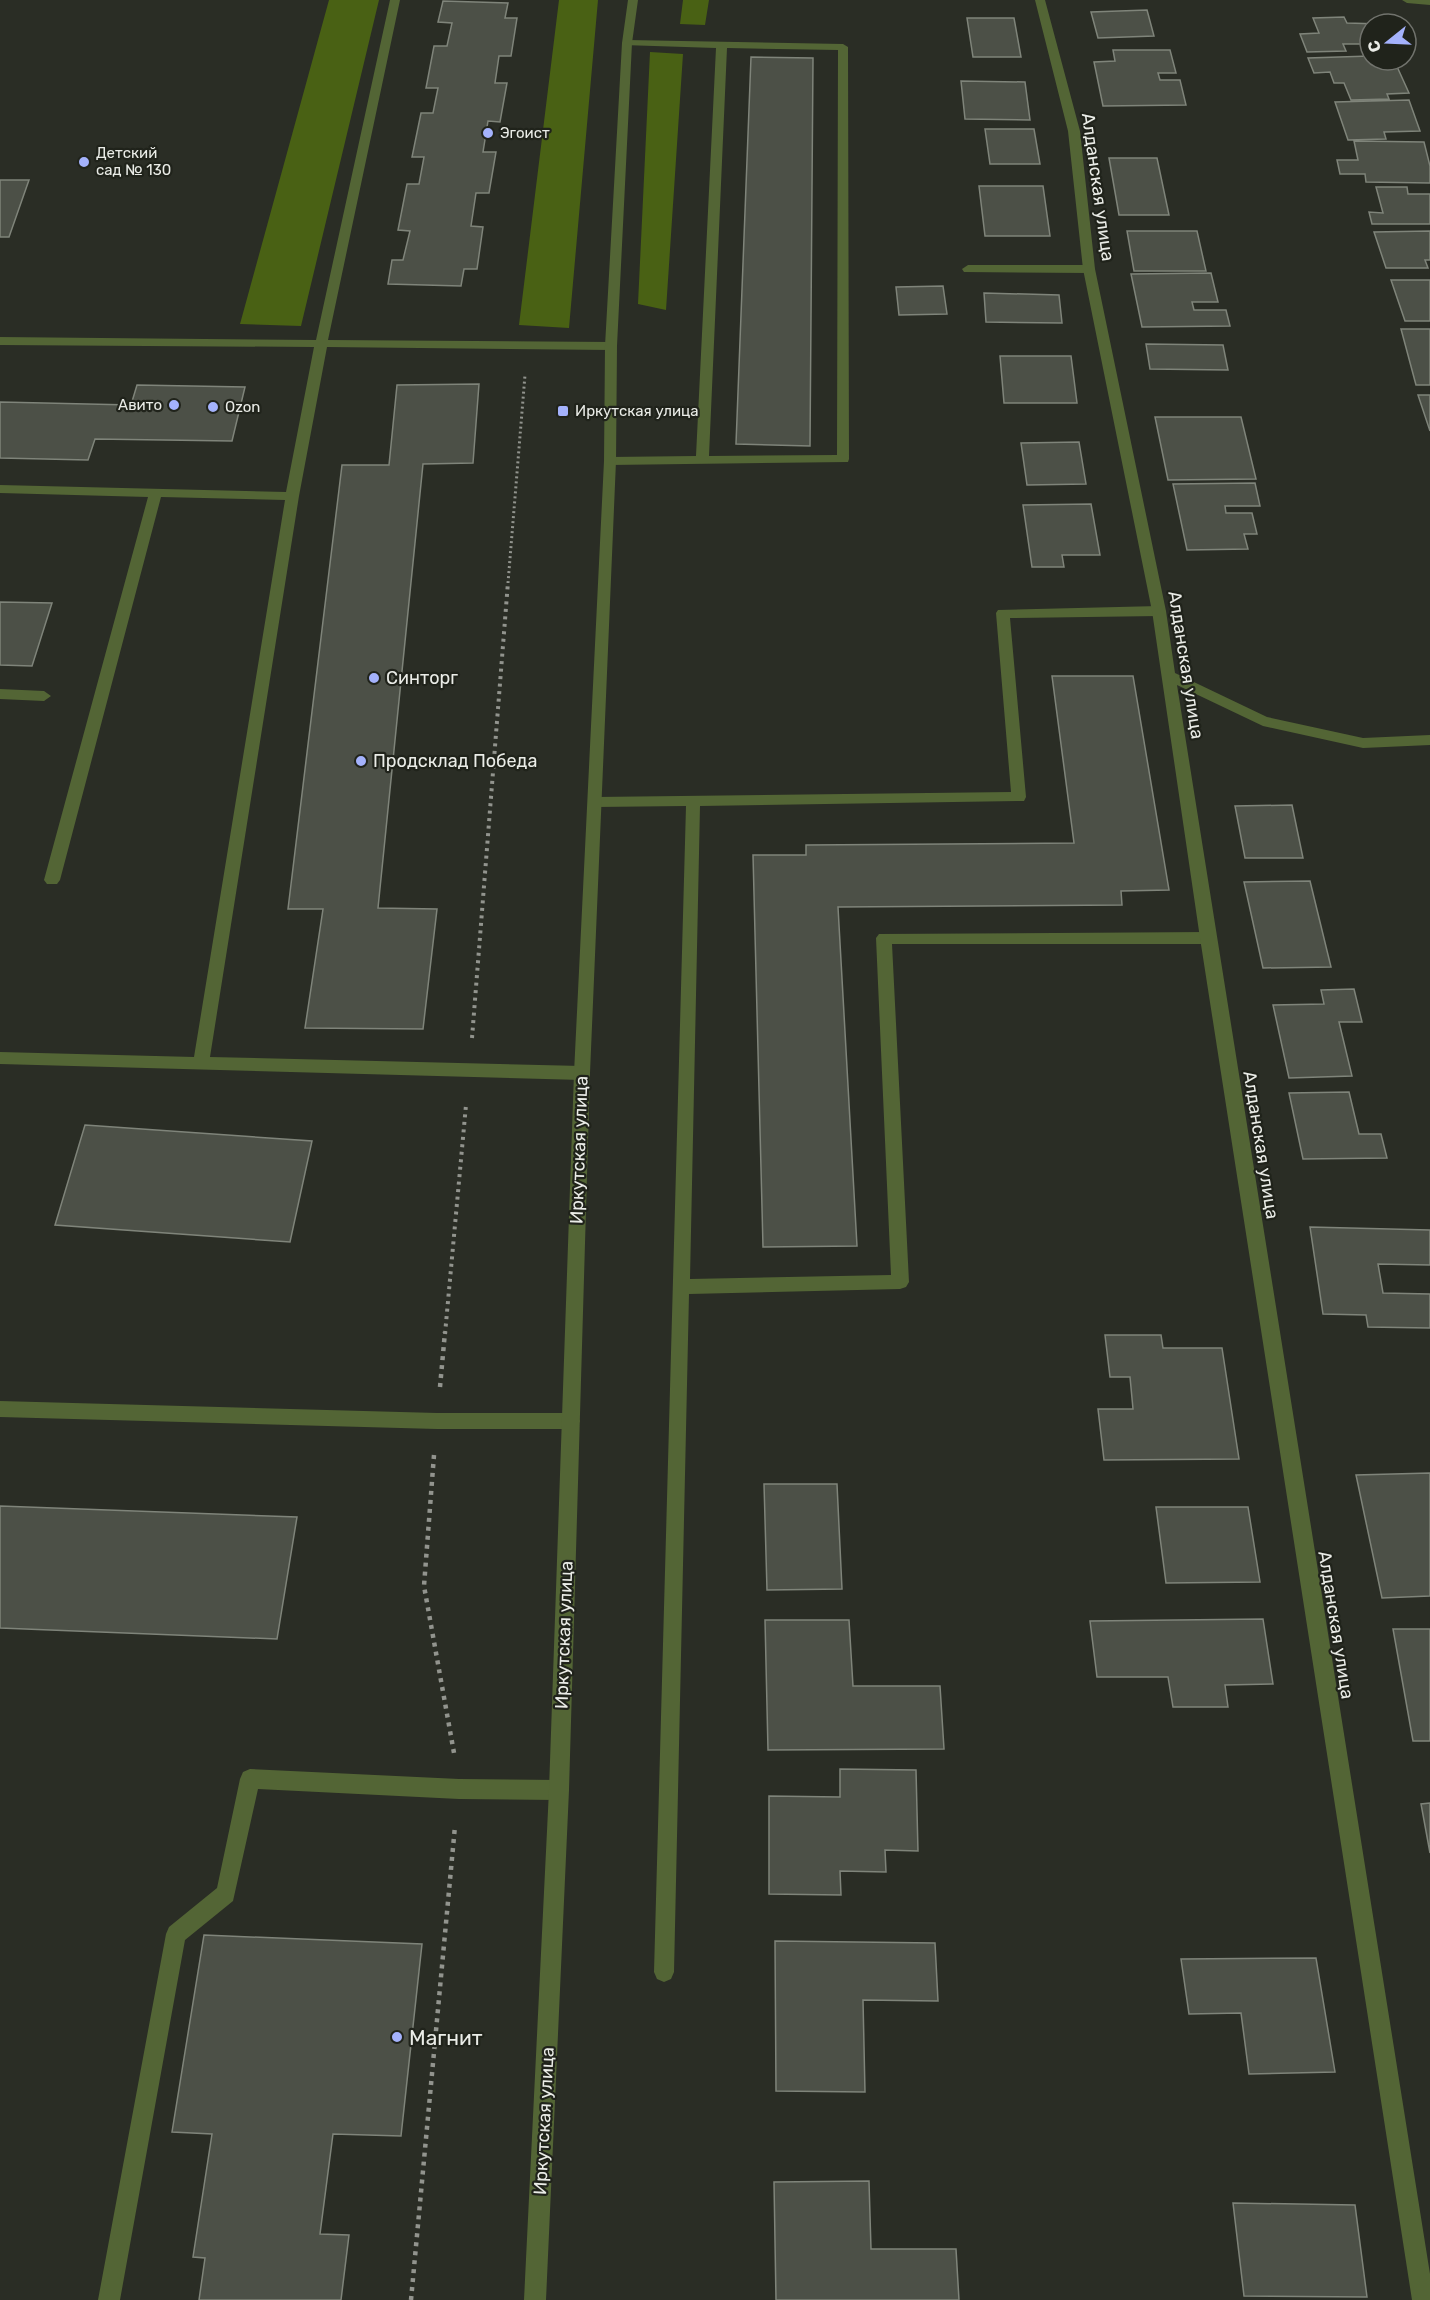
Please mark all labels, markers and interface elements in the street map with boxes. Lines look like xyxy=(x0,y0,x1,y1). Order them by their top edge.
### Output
north arrow xyxy=(1358,12,1418,72)
text: С xyxy=(1363,38,1385,55)
street label: Алданская улица xyxy=(1077,111,1119,263)
place label: Эгоист xyxy=(500,124,550,142)
marker: Эгоист xyxy=(481,126,495,140)
place label: Детский сад № 130 xyxy=(96,144,171,179)
marker: Детский сад № 130 xyxy=(77,155,91,169)
place label: Авито xyxy=(118,396,162,414)
marker: Авито xyxy=(167,398,181,412)
place label: Ozon xyxy=(225,398,260,416)
marker: Ozon xyxy=(206,400,220,414)
place label: Иркутская улица xyxy=(575,402,699,420)
marker: Иркутская улица xyxy=(556,404,570,418)
street label: Алданская улица xyxy=(1163,589,1209,741)
place label: Синторг xyxy=(386,667,458,689)
marker: Синторг xyxy=(367,671,381,685)
place label: Продсклад Победа xyxy=(373,750,537,772)
marker: Продсклад Победа xyxy=(354,754,368,768)
street label: Алданская улица xyxy=(1238,1069,1284,1221)
street label: Иркутская улица xyxy=(565,1075,593,1225)
street label: Алданская улица xyxy=(1313,1549,1359,1701)
street label: Иркутская улица xyxy=(550,1560,578,1710)
place label: Магнит xyxy=(409,2025,483,2050)
marker: Магнит xyxy=(390,2030,404,2044)
street label: Иркутская улица xyxy=(529,2046,559,2196)

